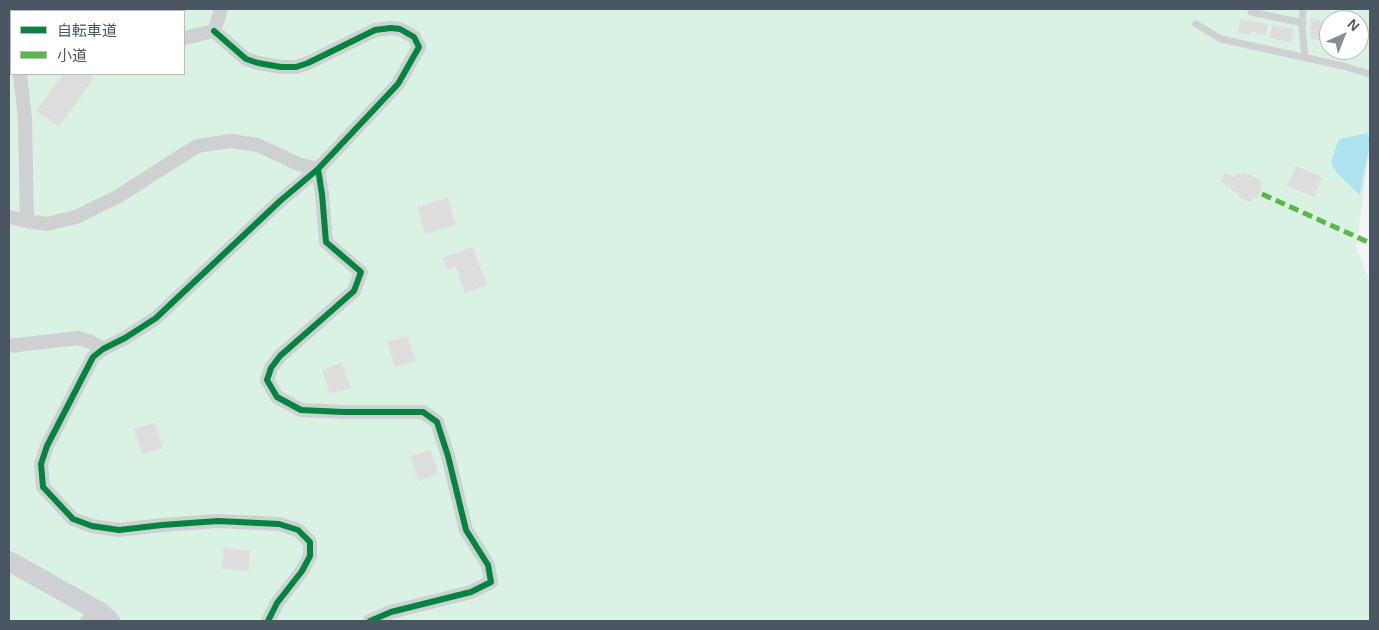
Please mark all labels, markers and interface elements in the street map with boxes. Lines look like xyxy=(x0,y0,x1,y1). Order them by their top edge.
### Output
legend xyxy=(10,10,185,75)
north arrow xyxy=(1319,10,1369,60)
text: N xyxy=(1345,16,1363,34)
text: 自転車道 xyxy=(57,22,117,39)
text: 小道 xyxy=(57,47,87,64)

